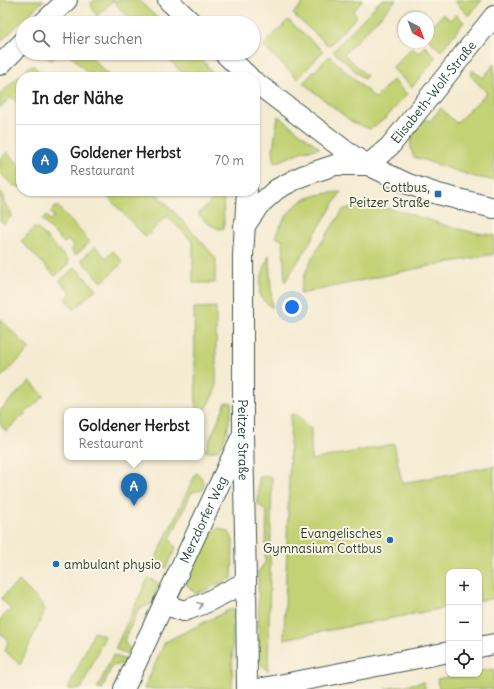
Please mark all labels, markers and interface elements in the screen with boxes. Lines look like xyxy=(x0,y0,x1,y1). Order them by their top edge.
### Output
north arrow xyxy=(398,12,434,48)
search box xyxy=(16,16,260,60)
icon: search xyxy=(30,27,52,49)
text: Hier suchen xyxy=(62,29,142,48)
street label: Elisabeth-Wolf-Straße xyxy=(387,37,480,147)
text: In der Nähe xyxy=(32,87,124,109)
text: Goldener Herbst xyxy=(70,143,181,162)
text: A xyxy=(41,152,49,169)
text: 70 m xyxy=(215,152,244,169)
text: Restaurant xyxy=(70,162,135,179)
place label: Cottbus, Peitzer Straße xyxy=(349,179,430,211)
marker: Cottbus, Peitzer Straße xyxy=(433,189,443,199)
your location xyxy=(282,297,302,317)
street label: Peitzer Straße xyxy=(234,399,252,481)
popup xyxy=(64,408,204,460)
text: Goldener Herbst xyxy=(79,416,189,435)
text: Restaurant xyxy=(79,435,143,452)
pin: A xyxy=(121,473,147,506)
street label: Merzdorfer Weg xyxy=(175,473,231,566)
place label: Evangelisches Gymnasium Cottbus xyxy=(263,525,382,557)
marker: Evangelisches Gymnasium Cottbus xyxy=(385,535,395,545)
place label: ambulant physio xyxy=(64,556,161,573)
marker: ambulant physio xyxy=(51,559,61,569)
map controls xyxy=(446,569,482,677)
button: + xyxy=(446,569,482,605)
one-way arrow xyxy=(197,601,204,609)
button: − xyxy=(446,605,482,641)
button: locate xyxy=(446,641,482,677)

